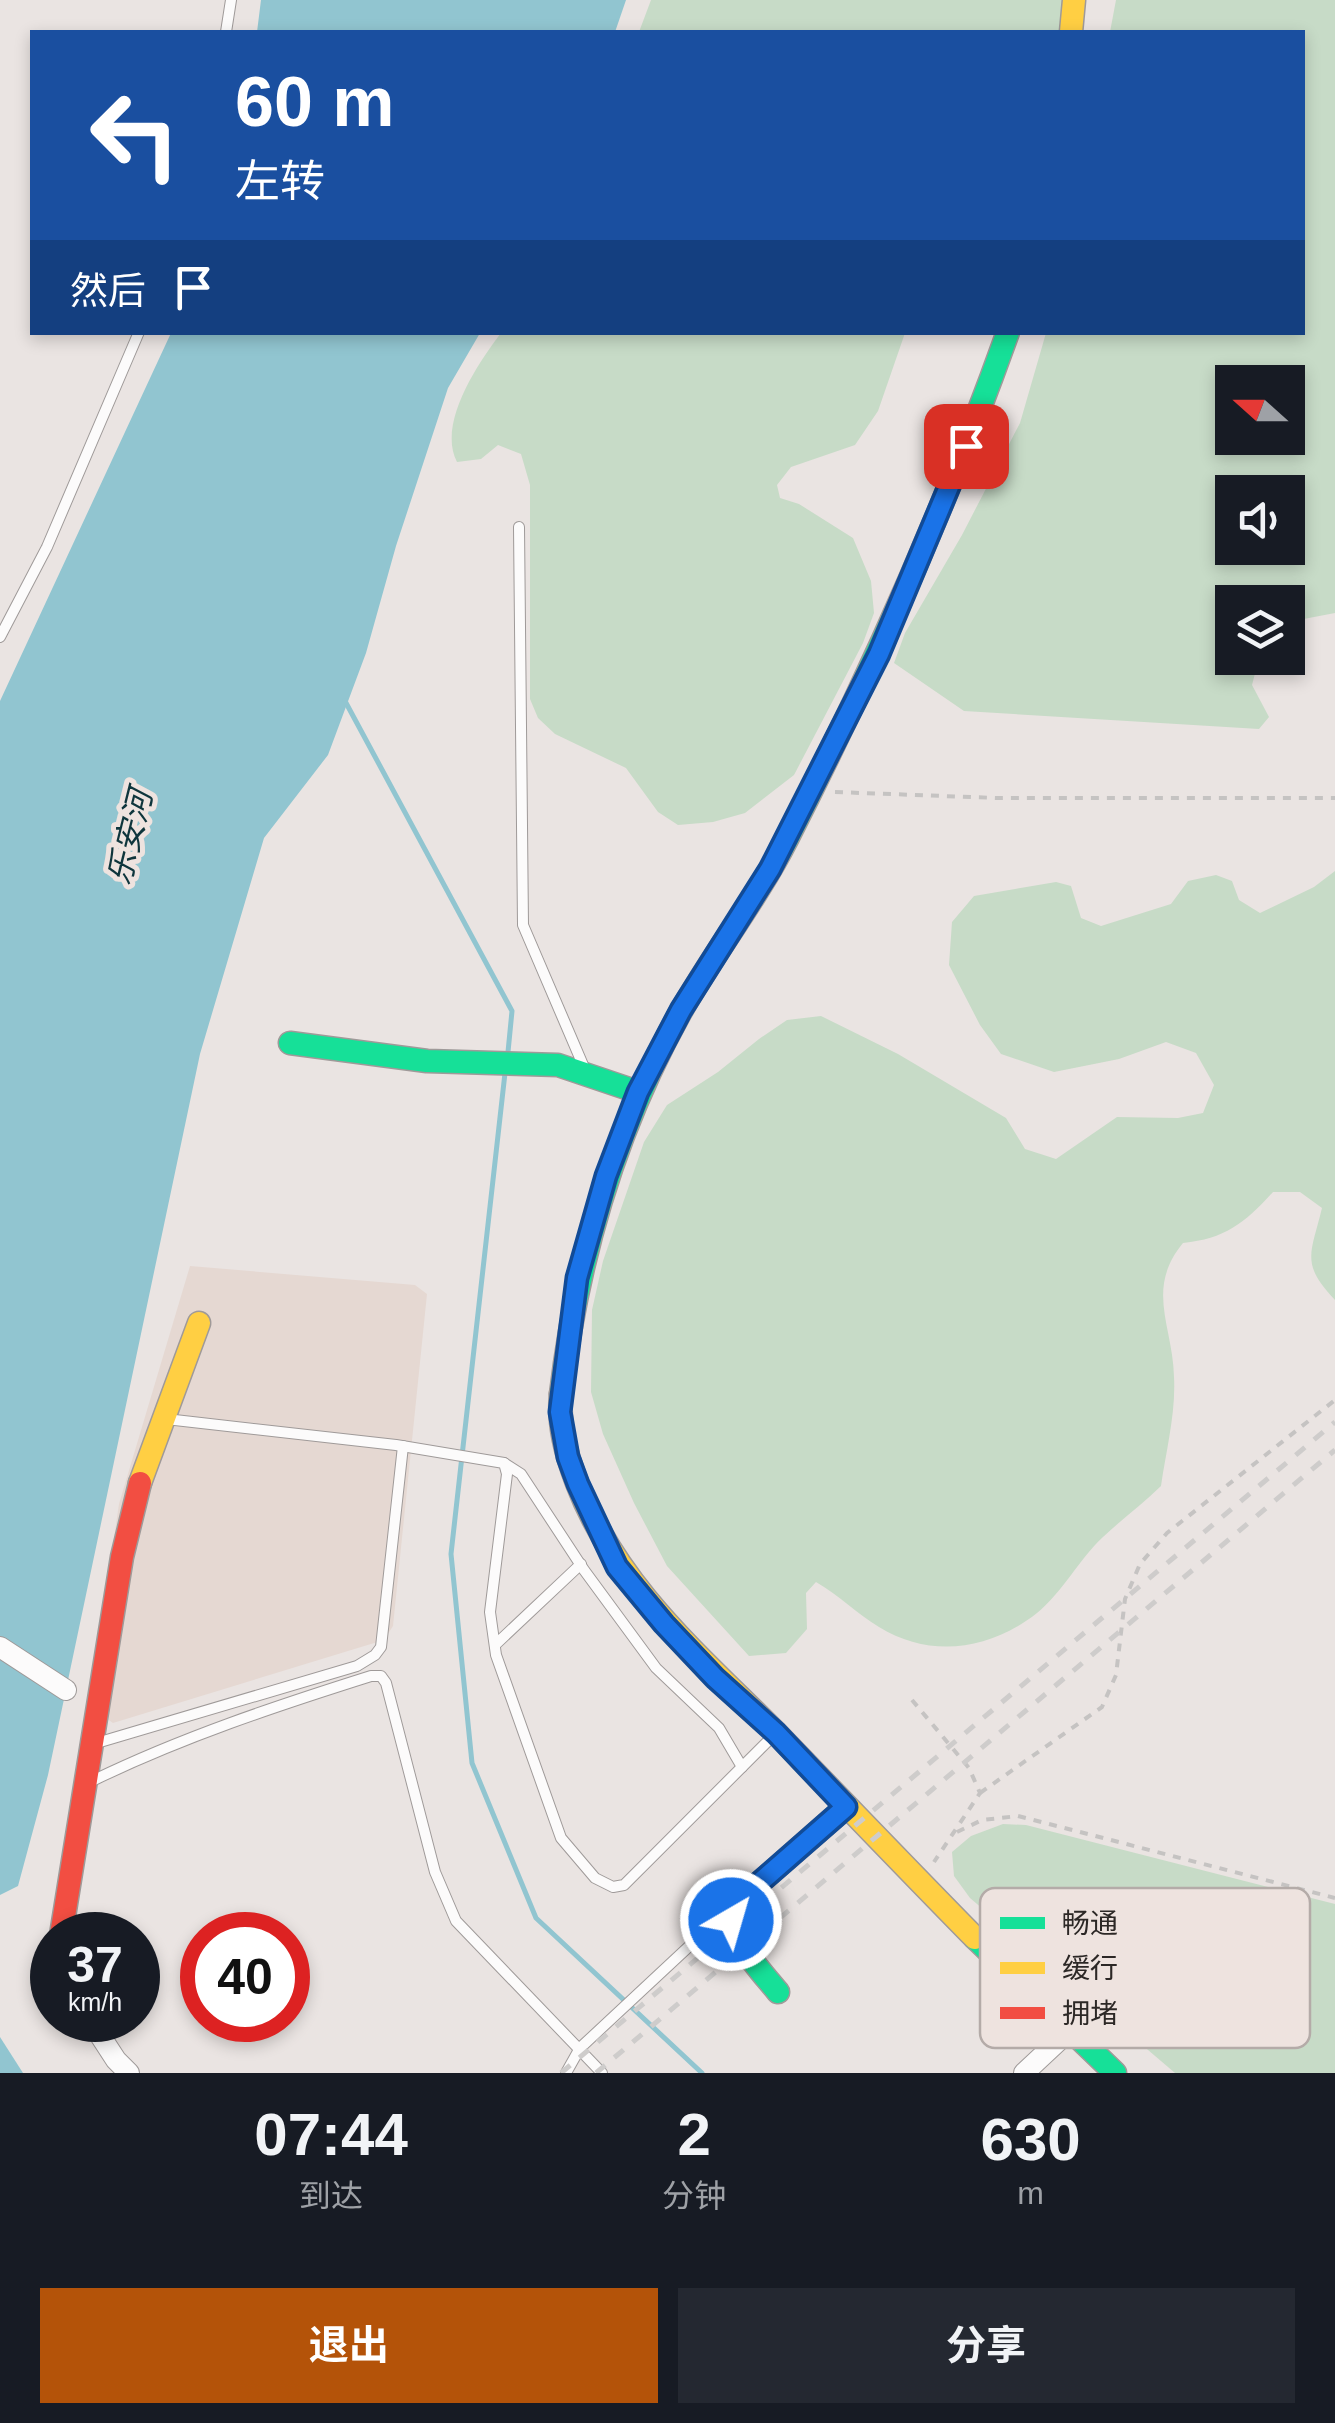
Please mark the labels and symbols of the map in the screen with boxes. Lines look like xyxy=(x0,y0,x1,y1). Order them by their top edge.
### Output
north arrow xyxy=(1215,365,1305,455)
pin xyxy=(924,404,1009,489)
water label: 乐安河 xyxy=(101,780,161,888)
position arrow xyxy=(679,1868,783,1972)
legend xyxy=(980,1888,1310,2048)
text: 畅通 xyxy=(1062,1908,1118,1939)
speed limit sign: 40 xyxy=(180,1912,310,2042)
text: 缓行 xyxy=(1062,1953,1118,1984)
text: 拥堵 xyxy=(1062,1998,1118,2029)

